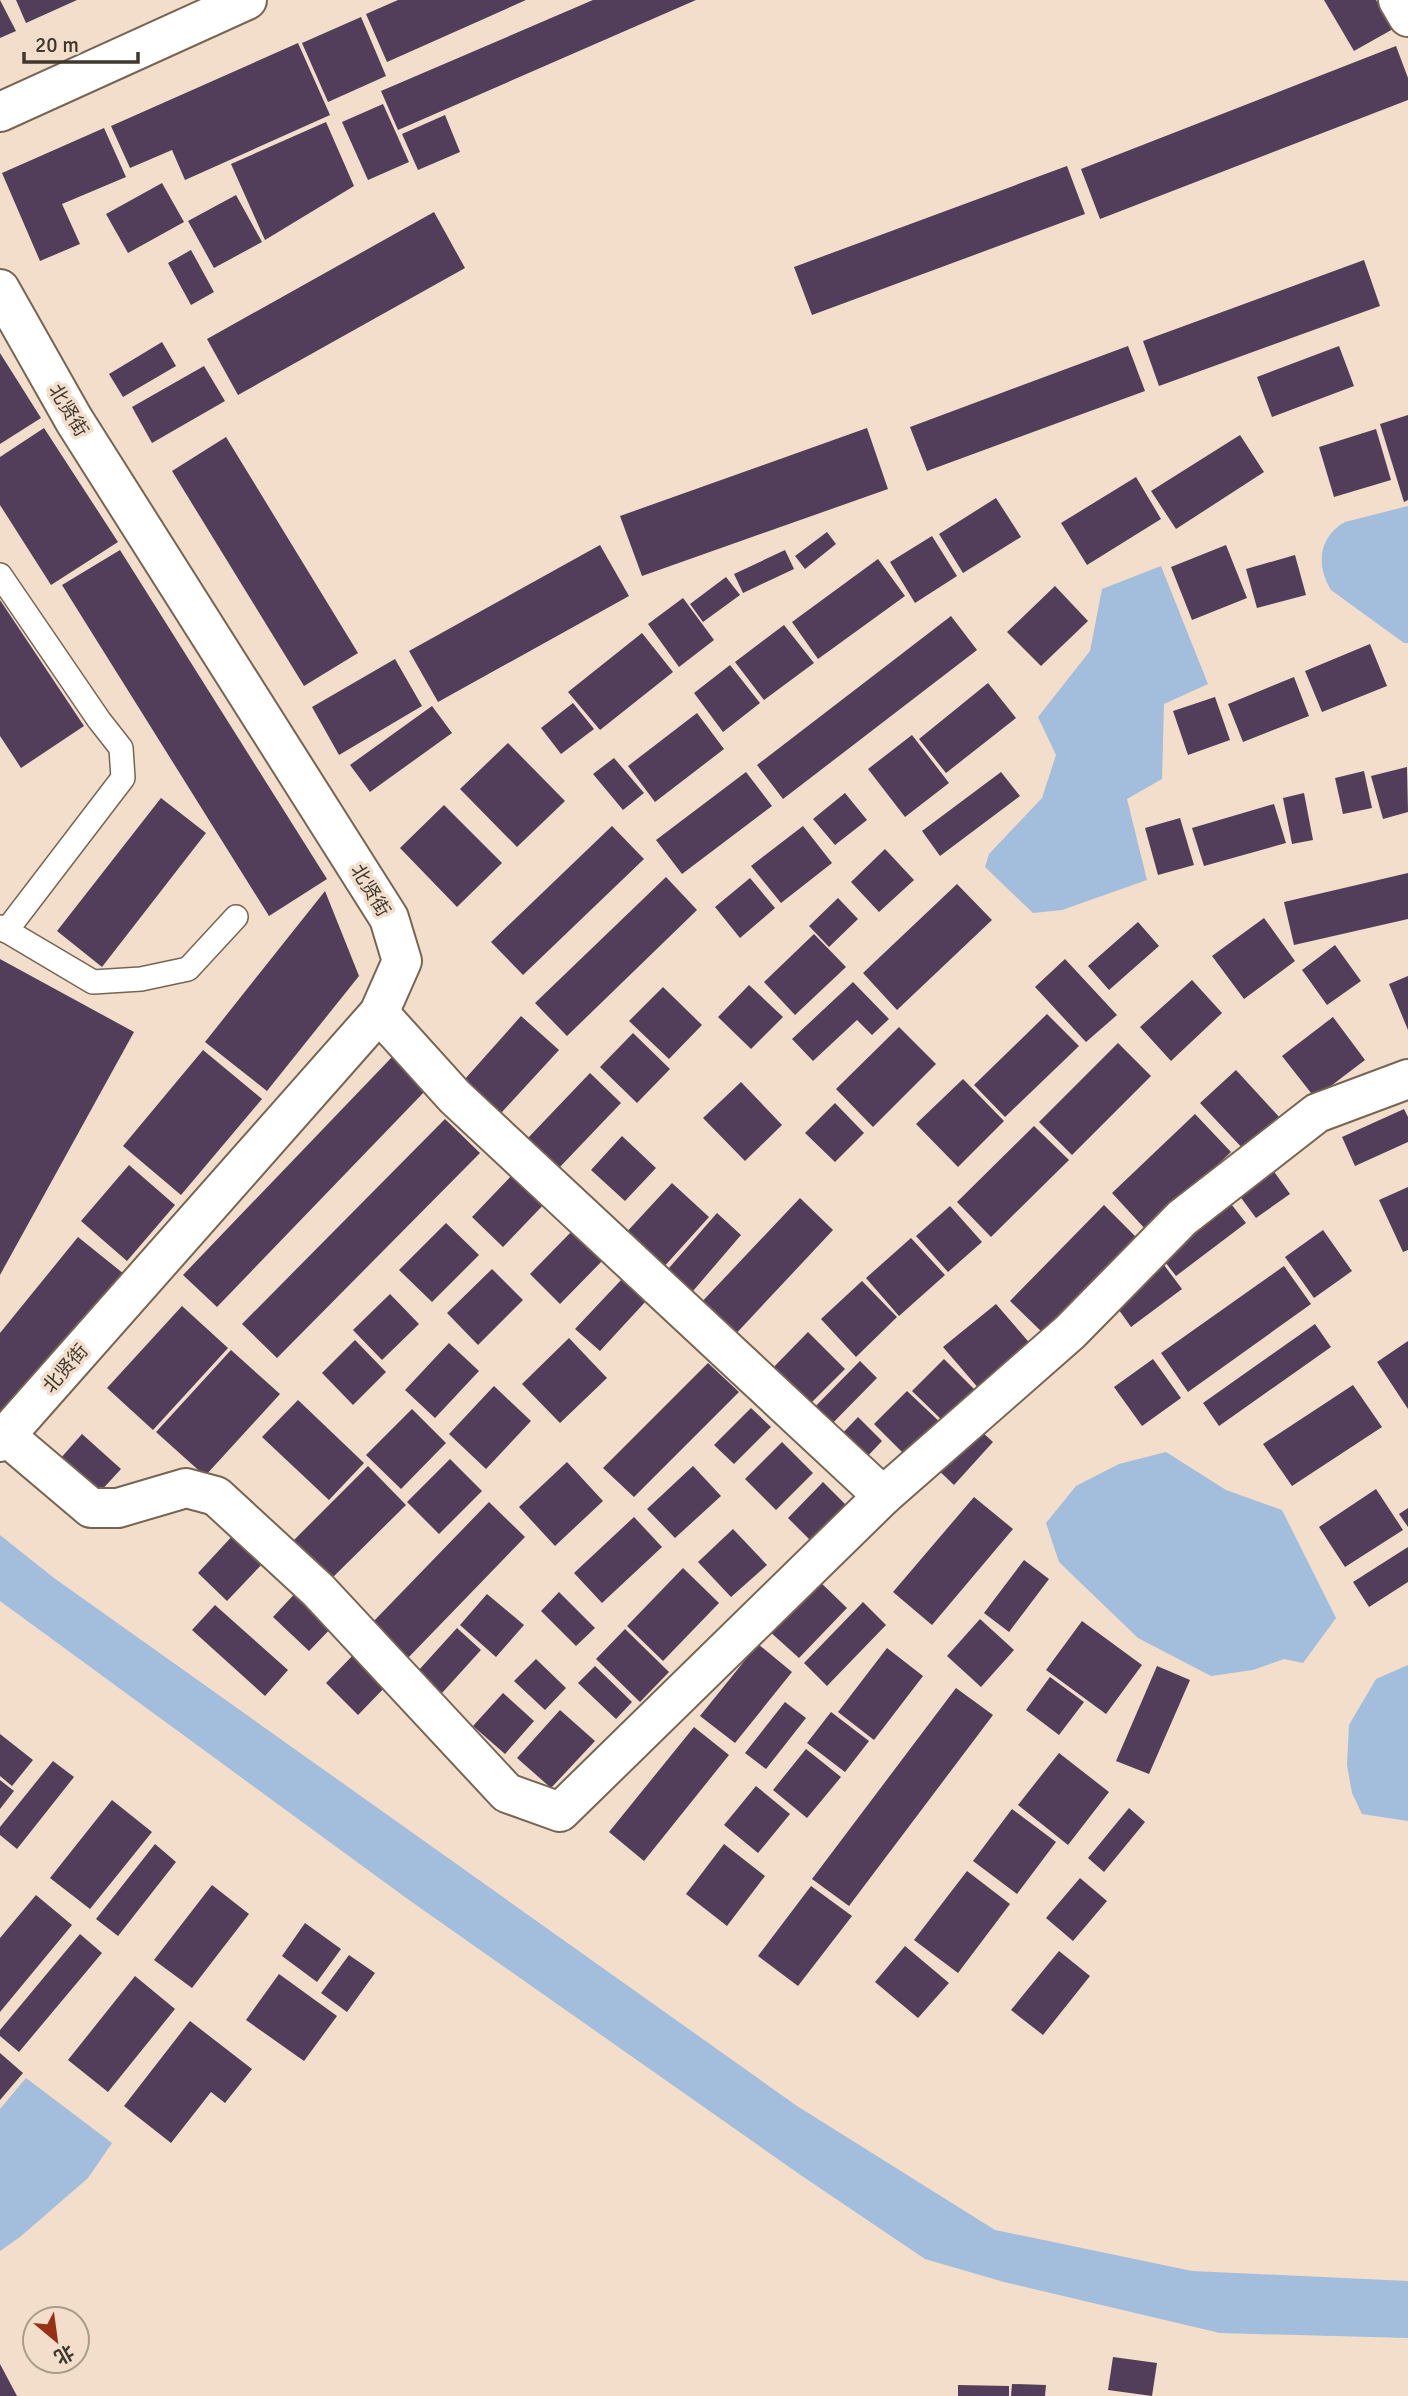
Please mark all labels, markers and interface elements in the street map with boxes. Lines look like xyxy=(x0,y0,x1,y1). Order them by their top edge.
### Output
scale bar xyxy=(24,21,138,65)
text: 20 m xyxy=(35,32,79,58)
street label: 北贤街 xyxy=(43,380,93,441)
street label: 北贤街 xyxy=(345,860,395,921)
street label: 北贤街 xyxy=(38,1339,94,1398)
north arrow xyxy=(21,2305,91,2375)
text: 北 xyxy=(50,2339,78,2369)

